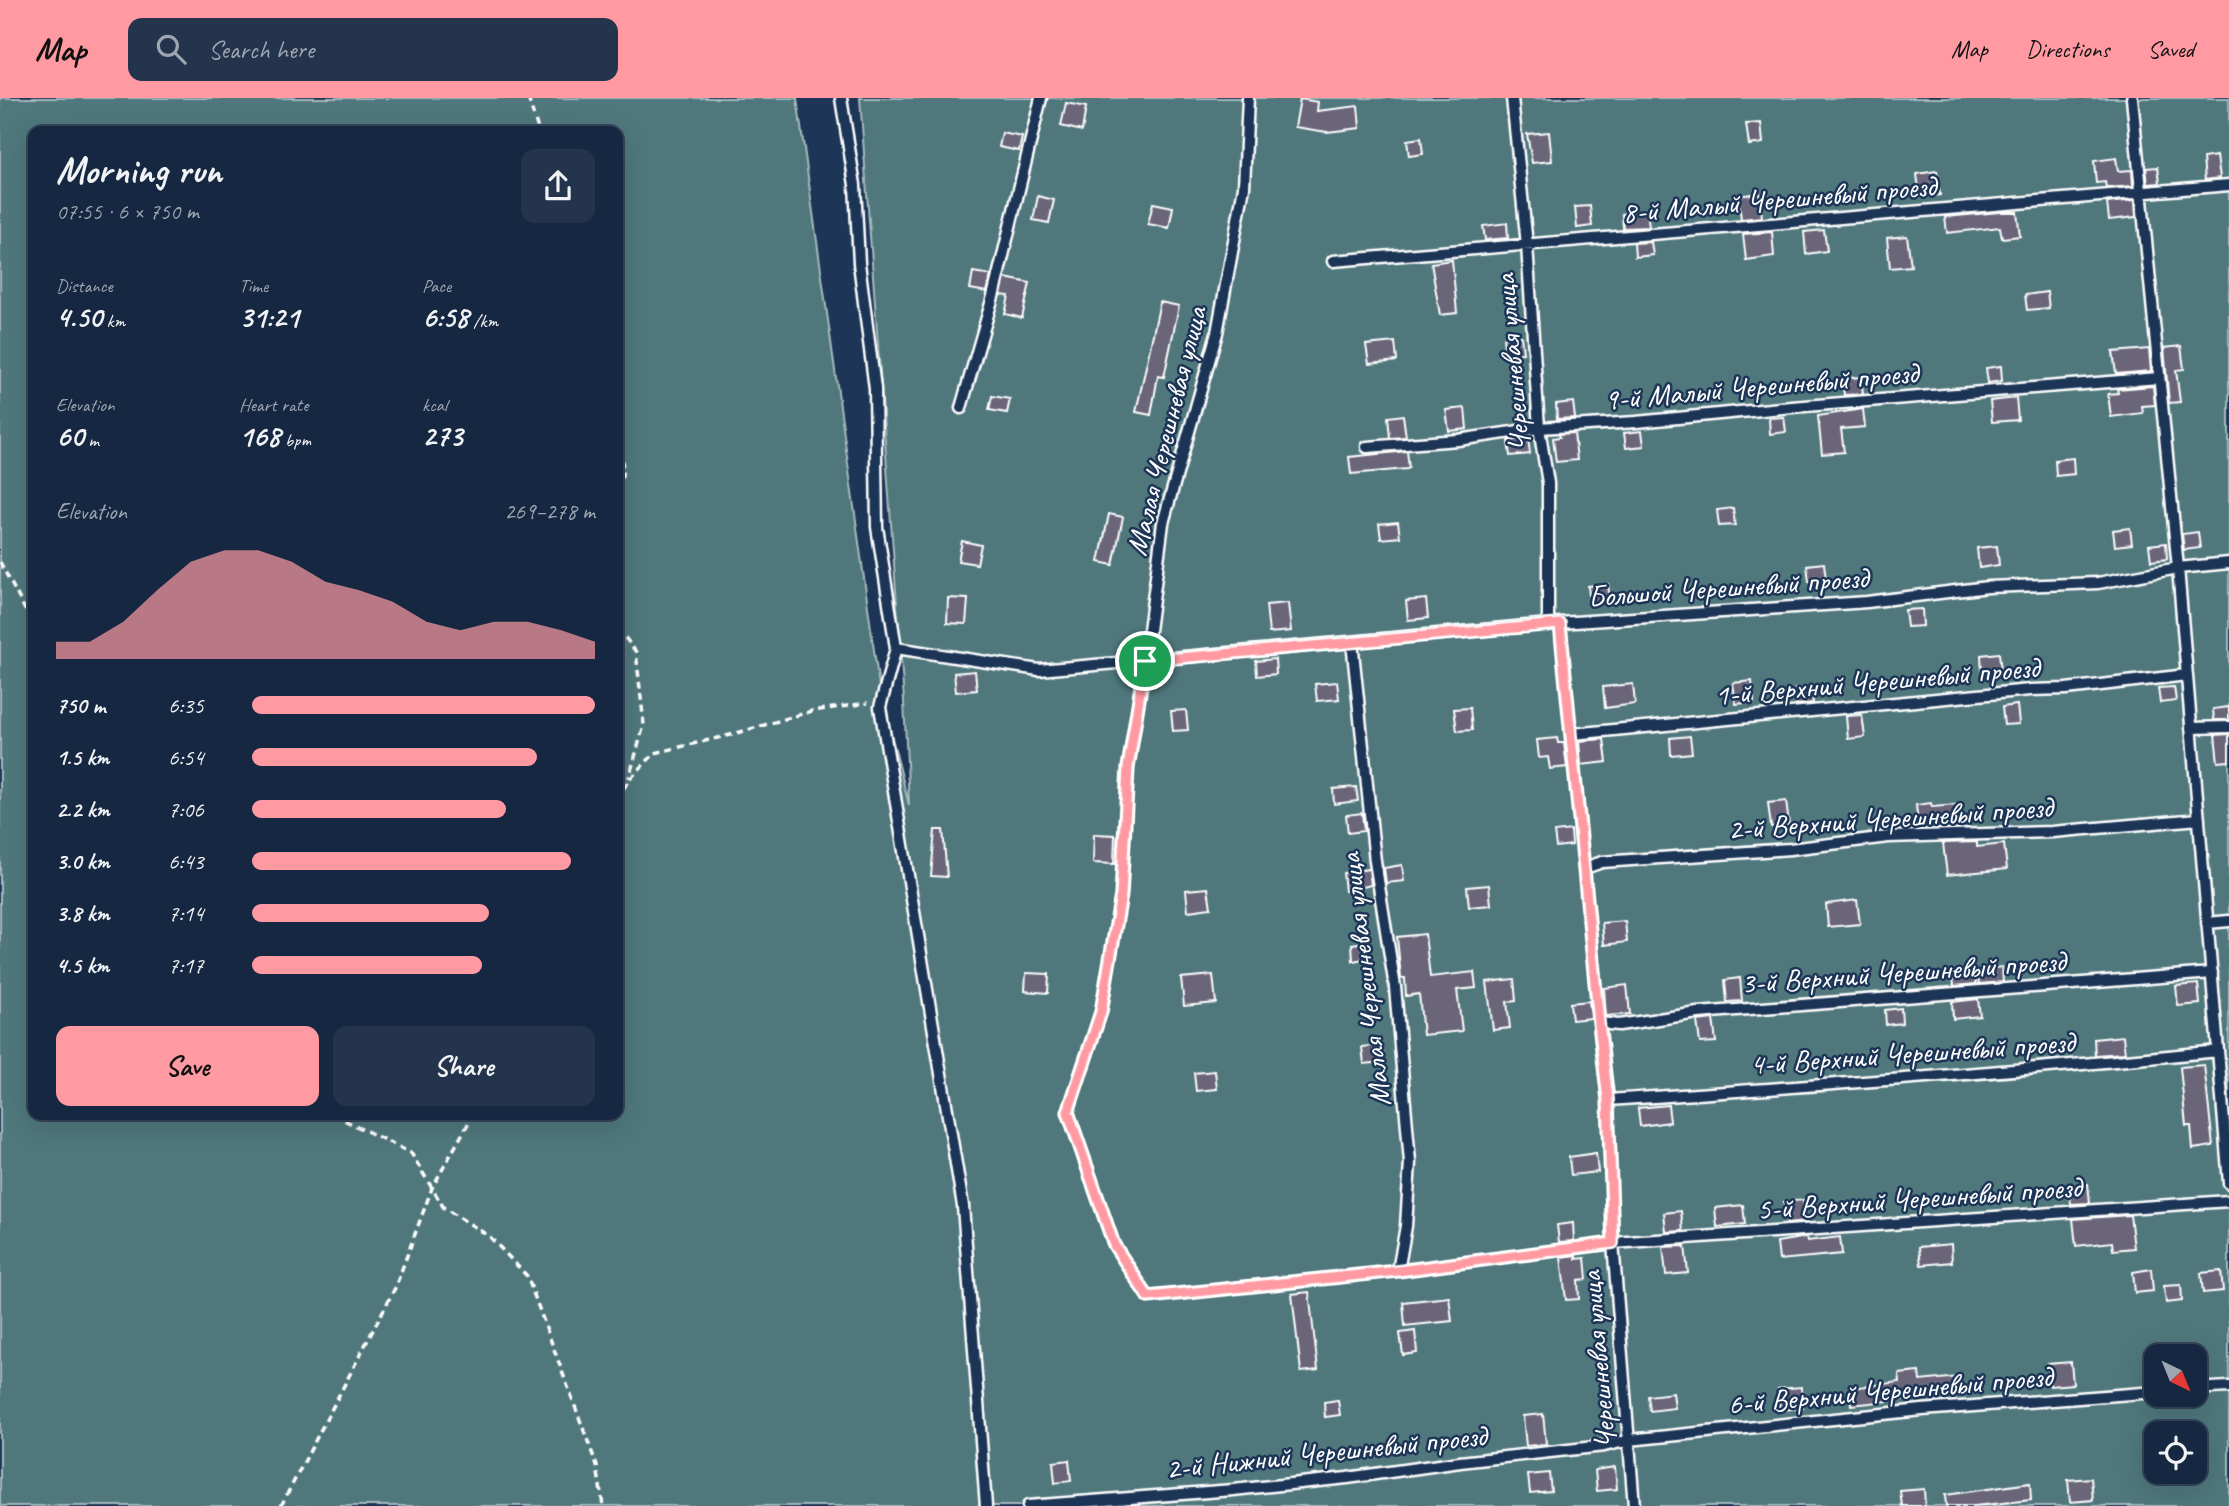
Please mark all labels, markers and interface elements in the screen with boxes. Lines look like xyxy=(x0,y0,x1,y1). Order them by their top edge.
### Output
search box xyxy=(128,18,618,81)
text: Map xyxy=(35,28,86,70)
icon: search xyxy=(152,30,190,68)
text: Search here xyxy=(208,33,314,66)
text: Map xyxy=(1951,34,1988,64)
text: Directions xyxy=(2026,34,2109,64)
text: Saved xyxy=(2147,34,2194,64)
text: Morning run xyxy=(56,147,222,194)
button: share xyxy=(521,149,595,223)
street label: 8-й Малый Черешневый проезд xyxy=(1620,166,1940,232)
text: 07:55 · 6 × 750 m xyxy=(56,197,199,226)
street label: Черешневая улица xyxy=(1485,271,1539,453)
text: Distance xyxy=(56,274,113,298)
text: Time xyxy=(239,274,268,298)
text: Pace xyxy=(422,274,451,298)
text: 4.50 xyxy=(56,298,102,336)
text: 31:21 xyxy=(239,298,299,336)
text: 6:58 xyxy=(422,298,469,336)
street label: Малая Черешневая улица xyxy=(1117,301,1216,559)
text: km xyxy=(102,309,125,333)
text: /km xyxy=(469,309,498,333)
street label: 9-й Малый Черешневый проезд xyxy=(1602,353,1922,419)
text: Elevation xyxy=(56,393,114,417)
text: Heart rate xyxy=(239,393,308,417)
text: kcal xyxy=(422,393,447,417)
text: 60 xyxy=(56,417,84,455)
text: 168 xyxy=(239,417,280,455)
text: 273 xyxy=(422,417,462,455)
text: m xyxy=(84,428,99,452)
text: bpm xyxy=(280,428,311,452)
text: Elevation xyxy=(56,497,127,526)
text: 269–278 m xyxy=(504,497,595,526)
street label: Большой Черешневый проезд xyxy=(1587,558,1872,616)
pin xyxy=(1115,631,1175,691)
icon: arrive xyxy=(1126,642,1164,680)
street label: 1-й Верхний Черешневый проезд xyxy=(1713,648,2043,714)
text: 750 m xyxy=(56,691,105,720)
text: 6:35 xyxy=(168,691,204,720)
text: 1.5 km xyxy=(56,743,109,772)
text: 6:54 xyxy=(168,743,204,772)
street label: 2-й Верхний Черешневый проезд xyxy=(1726,788,2056,848)
text: 2.2 km xyxy=(56,795,110,824)
text: 7:06 xyxy=(168,795,204,824)
text: 3.0 km xyxy=(56,847,110,876)
text: 6:43 xyxy=(168,847,204,876)
street label: Малая Черешневая улица xyxy=(1330,849,1399,1109)
text: 3.8 km xyxy=(56,899,110,928)
text: 7:14 xyxy=(168,899,204,928)
street label: 3-й Верхний Черешневый проезд xyxy=(1739,942,2069,1002)
text: 4.5 km xyxy=(56,951,109,980)
text: 7:17 xyxy=(168,951,204,980)
street label: 4-й Верхний Черешневый проезд xyxy=(1748,1023,2078,1083)
button: Save xyxy=(56,1026,319,1106)
button: Share xyxy=(333,1026,595,1106)
street label: 5-й Верхний Черешневый проезд xyxy=(1755,1168,2085,1228)
street label: Черешневая улица xyxy=(1571,1268,1625,1450)
north arrow xyxy=(2144,1344,2207,1407)
map controls xyxy=(2144,1344,2207,1484)
street label: 6-й Верхний Черешневый проезд xyxy=(1726,1357,2056,1423)
street label: 2-й Нижний Черешневый проезд xyxy=(1164,1416,1491,1488)
button: locate xyxy=(2144,1421,2207,1484)

